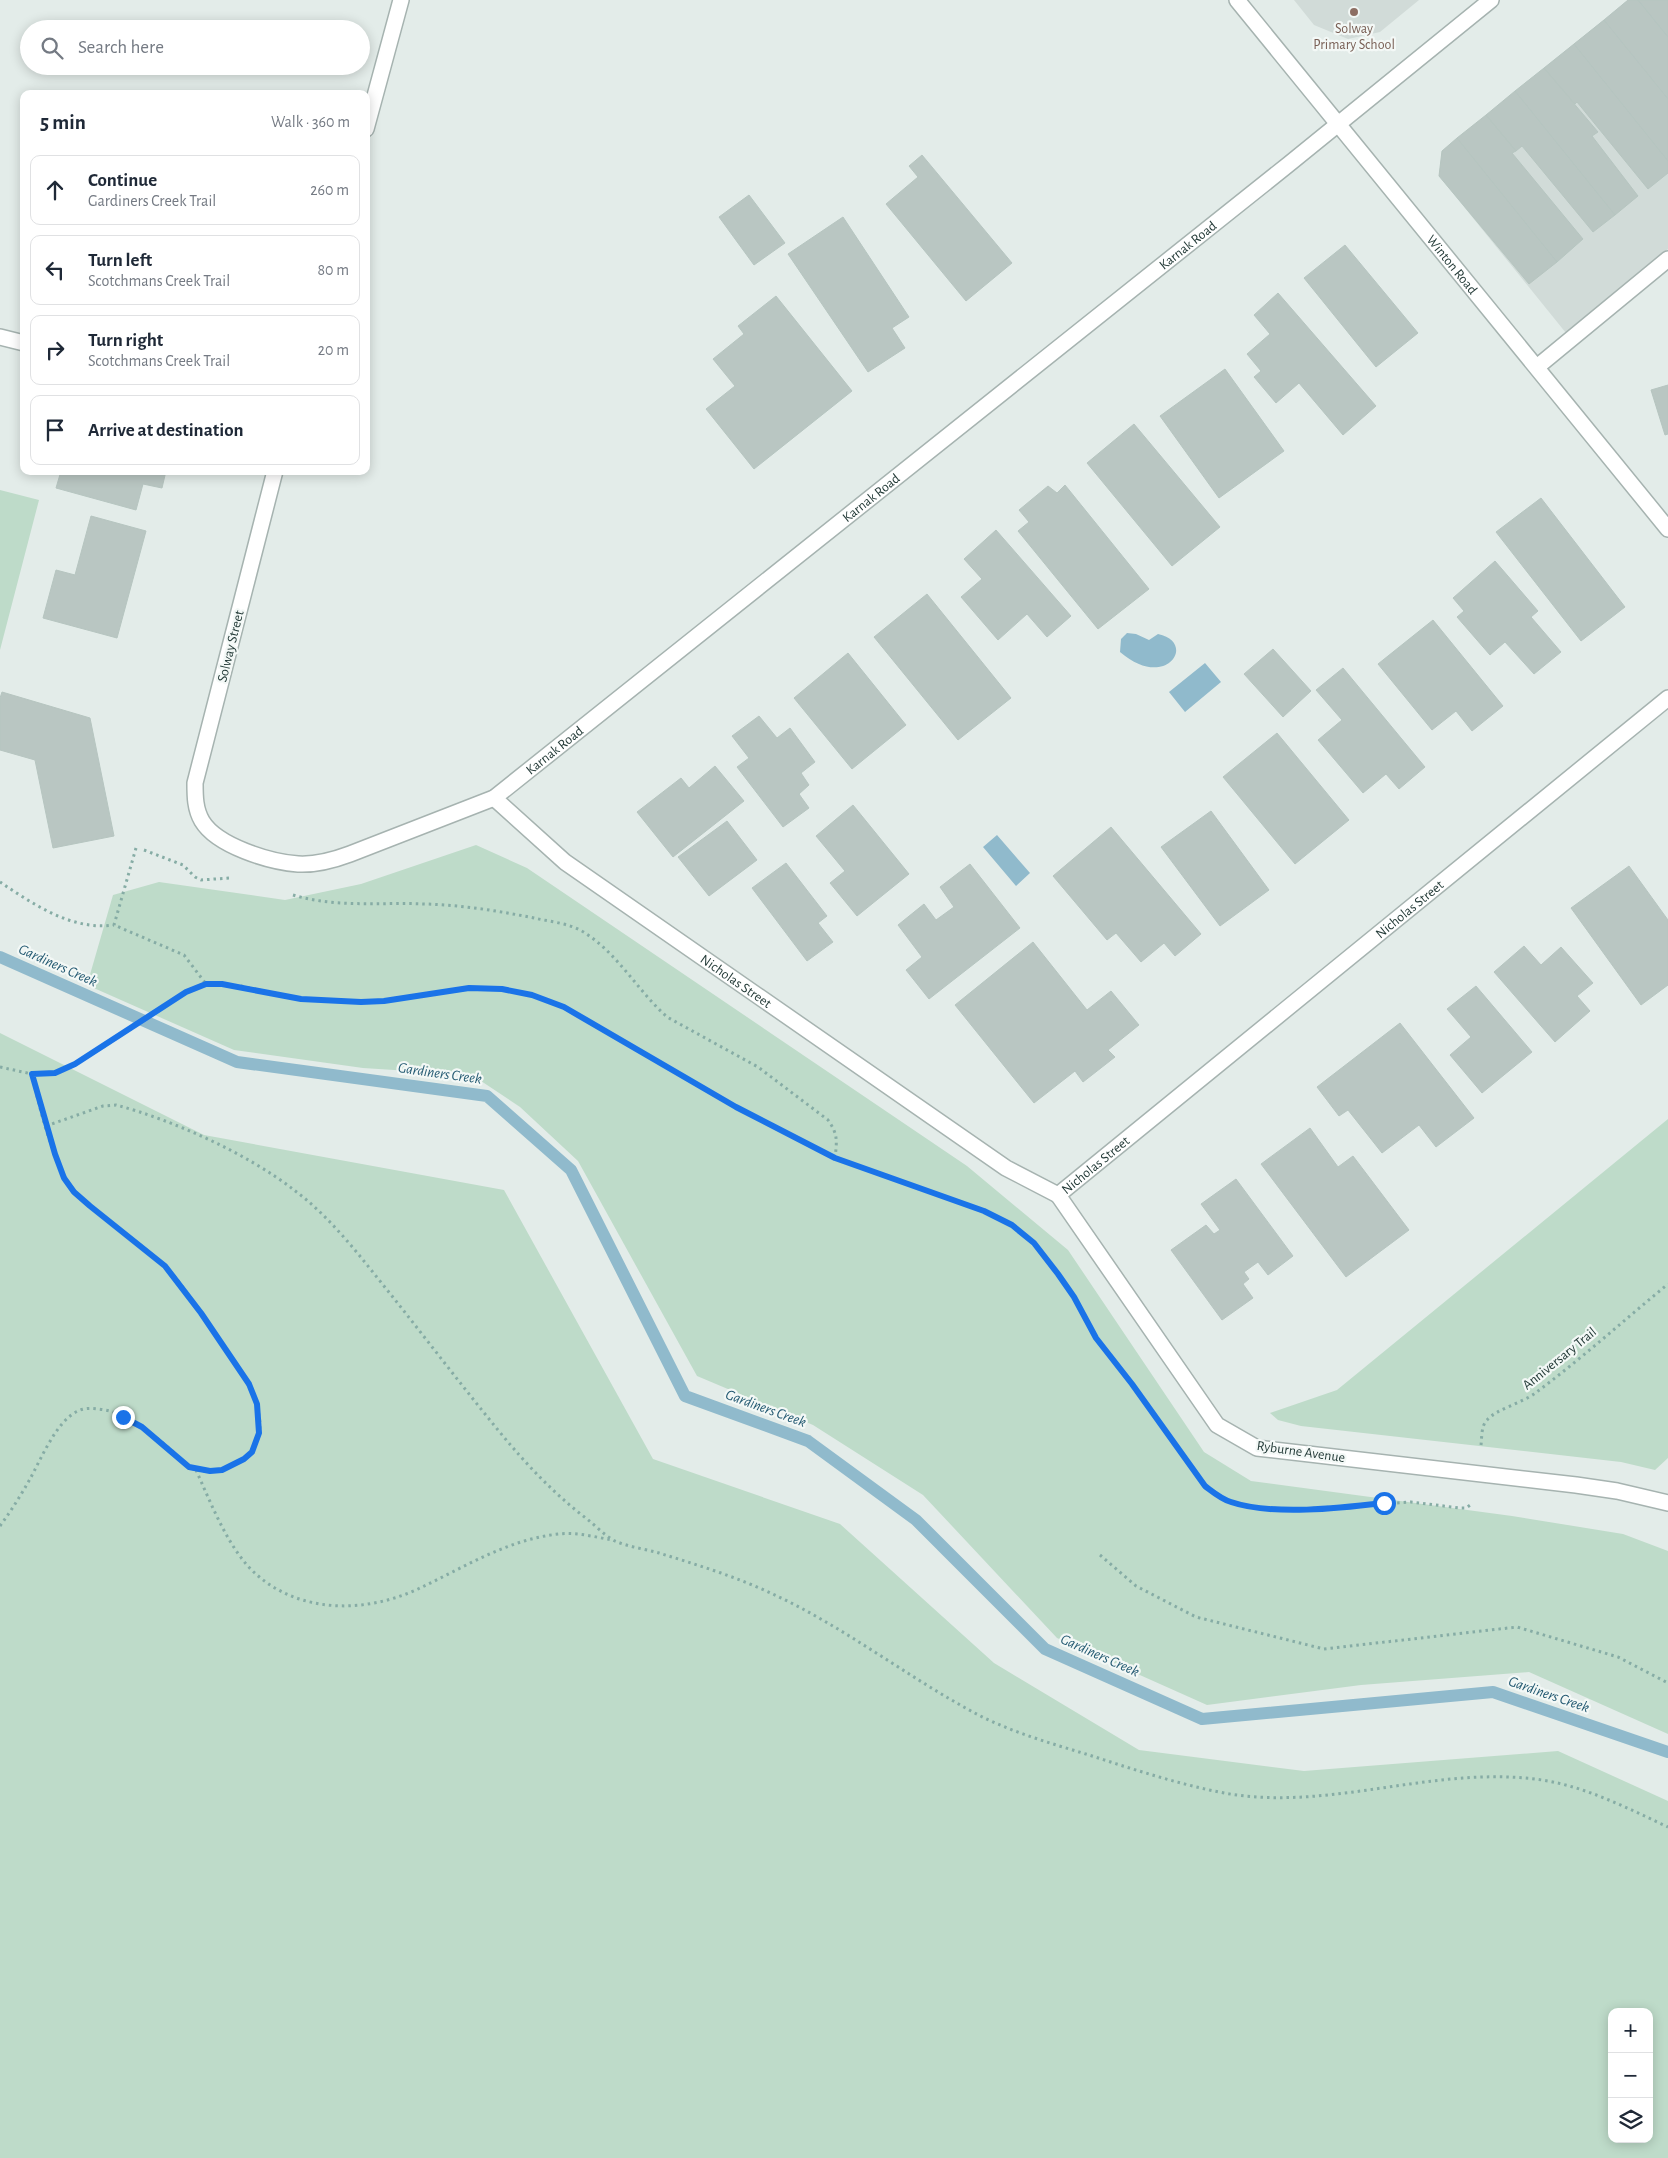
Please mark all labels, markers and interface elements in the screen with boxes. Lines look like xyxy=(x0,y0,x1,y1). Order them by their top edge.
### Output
marker: Solway Primary School xyxy=(1348,6,1360,18)
search box xyxy=(20,20,370,75)
place label: Solway Primary School xyxy=(1313,22,1395,52)
icon: search xyxy=(38,34,66,62)
text: Search here xyxy=(78,38,164,57)
text: 5 min xyxy=(40,112,86,133)
text: Walk · 360 m xyxy=(271,114,350,130)
text: Continue xyxy=(88,171,157,190)
icon: ahead xyxy=(41,176,69,204)
text: 260 m xyxy=(310,182,349,198)
text: Gardiners Creek Trail xyxy=(88,193,216,209)
street label: Karnak Road xyxy=(1157,219,1219,273)
street label: Winton Road xyxy=(1424,233,1480,297)
text: Turn left xyxy=(88,251,152,270)
icon: left xyxy=(41,256,69,284)
text: 80 m xyxy=(318,262,349,278)
text: Scotchmans Creek Trail xyxy=(88,273,230,289)
text: Turn right xyxy=(88,331,163,350)
icon: right xyxy=(41,336,69,364)
text: 20 m xyxy=(318,342,349,358)
text: Scotchmans Creek Trail xyxy=(88,353,230,369)
icon: arrive xyxy=(41,416,69,444)
text: Arrive at destination xyxy=(88,421,244,440)
street label: Karnak Road xyxy=(840,471,903,525)
street label: Solway Street xyxy=(215,608,247,684)
street label: Karnak Road xyxy=(524,724,586,778)
street label: Nicholas Street xyxy=(1373,878,1447,941)
water label: Gardiners Creek xyxy=(16,941,99,990)
street label: Nicholas Street xyxy=(698,952,774,1011)
water label: Gardiners Creek xyxy=(397,1060,483,1087)
street label: Nicholas Street xyxy=(1059,1133,1133,1197)
street label: Anniversary Trail xyxy=(1520,1325,1599,1393)
water label: Gardiners Creek xyxy=(724,1387,808,1430)
route end xyxy=(112,1406,135,1429)
street label: Ryburne Avenue xyxy=(1256,1439,1346,1465)
route start xyxy=(1373,1492,1396,1515)
water label: Gardiners Creek xyxy=(1058,1631,1141,1680)
water label: Gardiners Creek xyxy=(1506,1674,1591,1715)
map controls xyxy=(1608,2008,1653,2143)
button: + xyxy=(1608,2008,1653,2053)
button: − xyxy=(1608,2053,1653,2098)
button: layers xyxy=(1608,2098,1653,2143)

